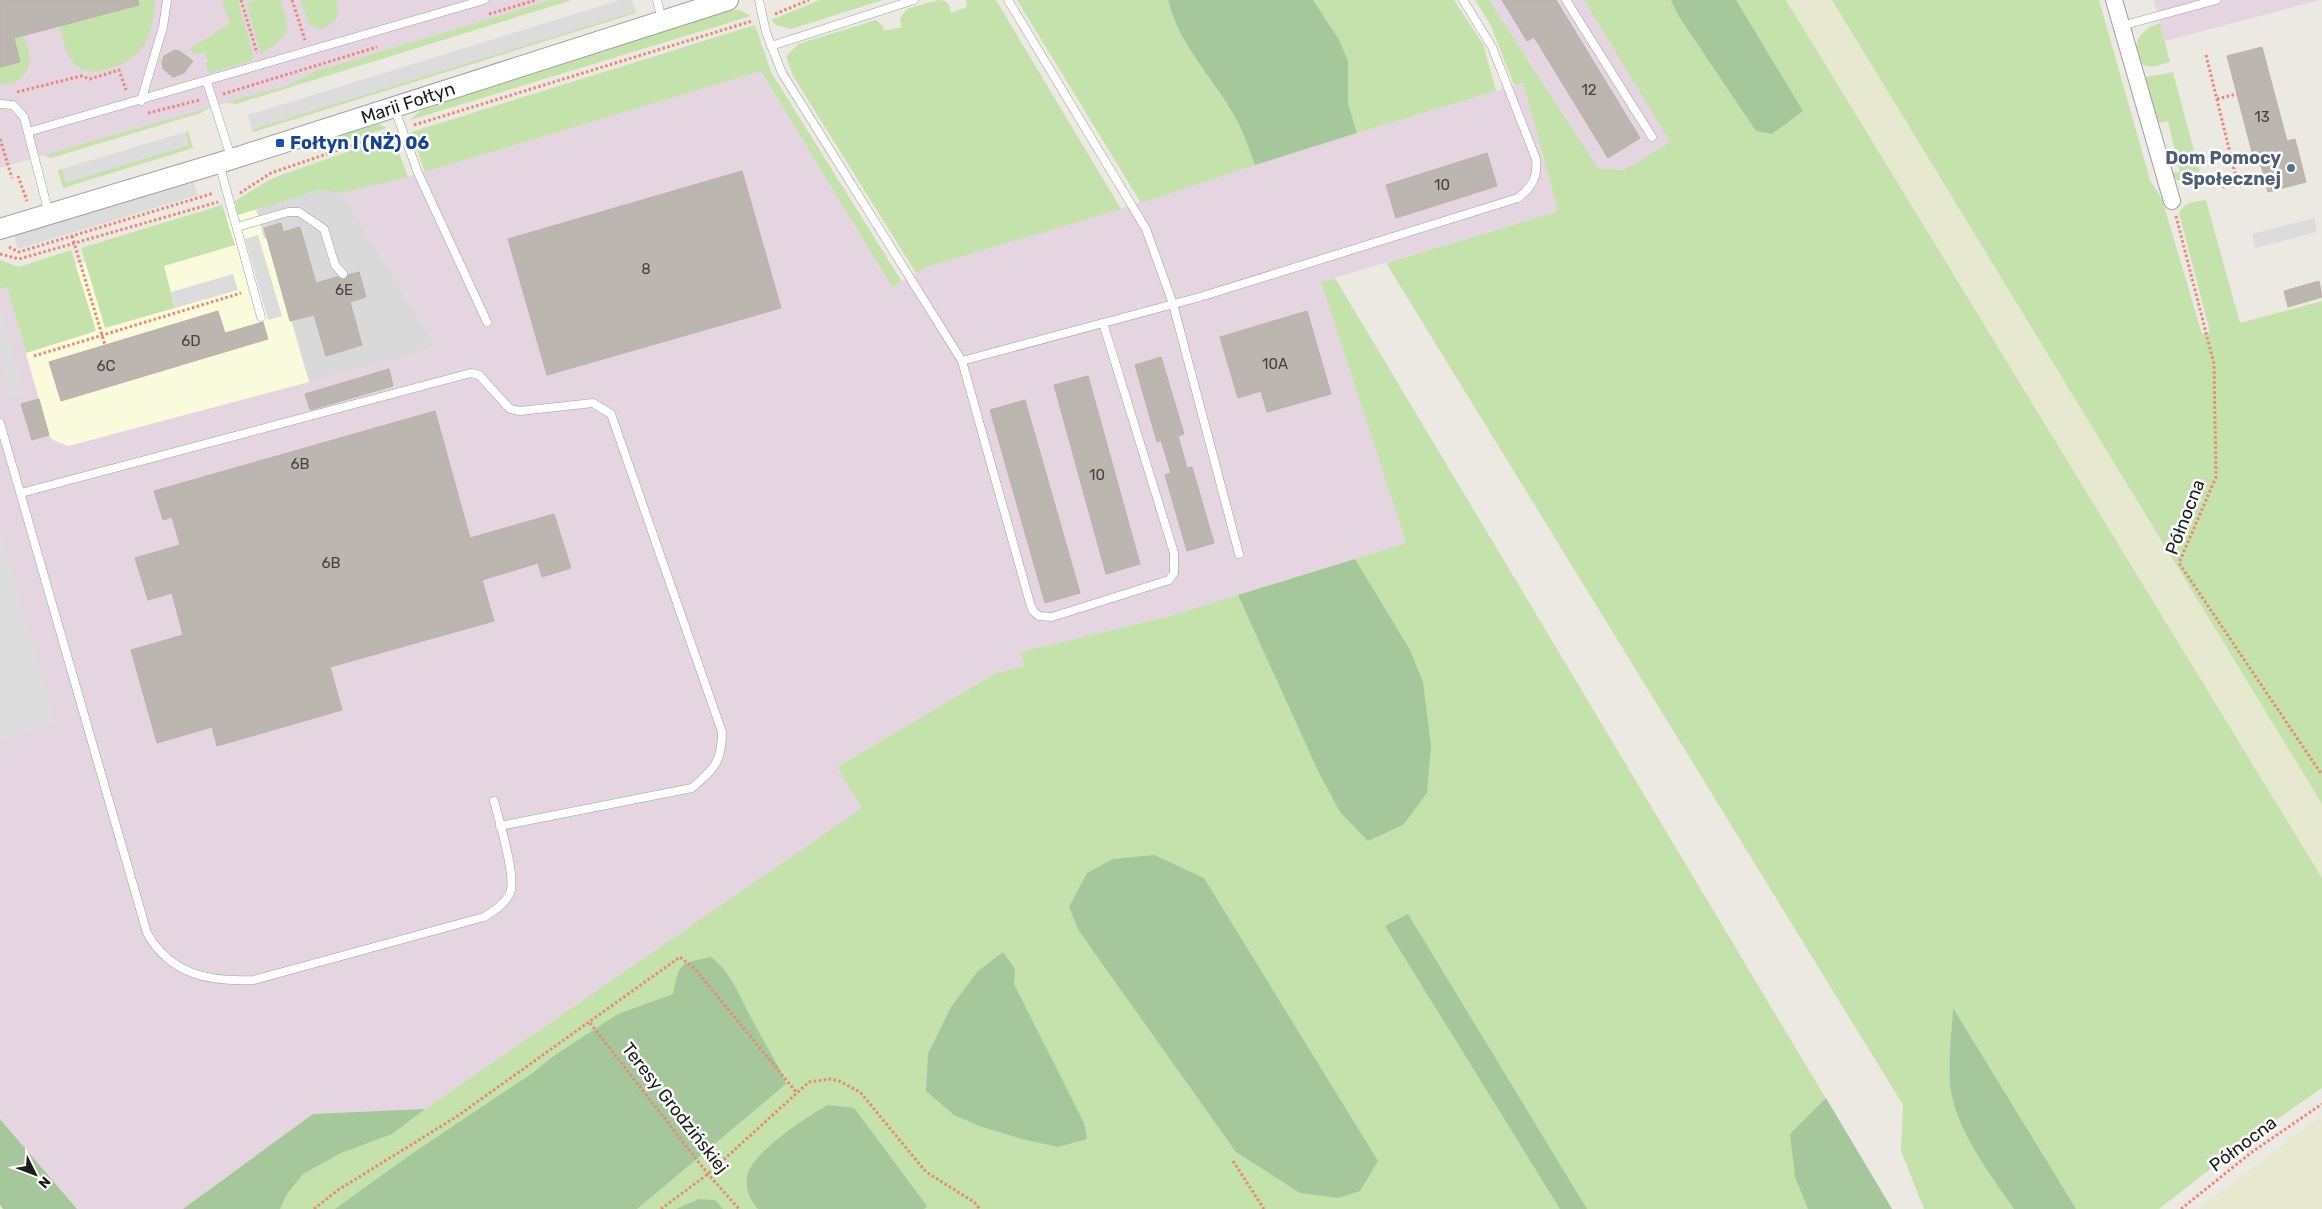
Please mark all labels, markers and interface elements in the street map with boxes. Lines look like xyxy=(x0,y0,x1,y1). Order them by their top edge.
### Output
street label: Marii Fołtyn xyxy=(358,77,458,129)
house number: 12 xyxy=(1581,81,1597,99)
house number: 13 xyxy=(2254,108,2270,126)
place label: Fołtyn I (NŻ) 06 xyxy=(290,132,429,154)
marker: Fołtyn I (NŻ) 06 xyxy=(274,137,286,149)
place label: Dom Pomocy Społecznej xyxy=(2165,147,2281,190)
marker: Dom Pomocy Społecznej xyxy=(2285,162,2297,174)
house number: 10 xyxy=(1434,176,1450,194)
house number: 8 xyxy=(641,260,651,278)
house number: 6E xyxy=(335,281,353,299)
house number: 6D xyxy=(181,332,201,350)
house number: 10A xyxy=(1262,355,1288,373)
house number: 6C xyxy=(96,357,116,375)
house number: 6B xyxy=(290,455,310,473)
house number: 10 xyxy=(1089,466,1105,484)
street label: Północna xyxy=(2161,476,2209,558)
house number: 6B xyxy=(321,554,341,572)
street label: Teresy Grodzińskiej xyxy=(617,1038,733,1178)
street label: Północna xyxy=(2205,1112,2281,1176)
north arrow xyxy=(10,1149,60,1199)
text: N xyxy=(35,1173,54,1192)

